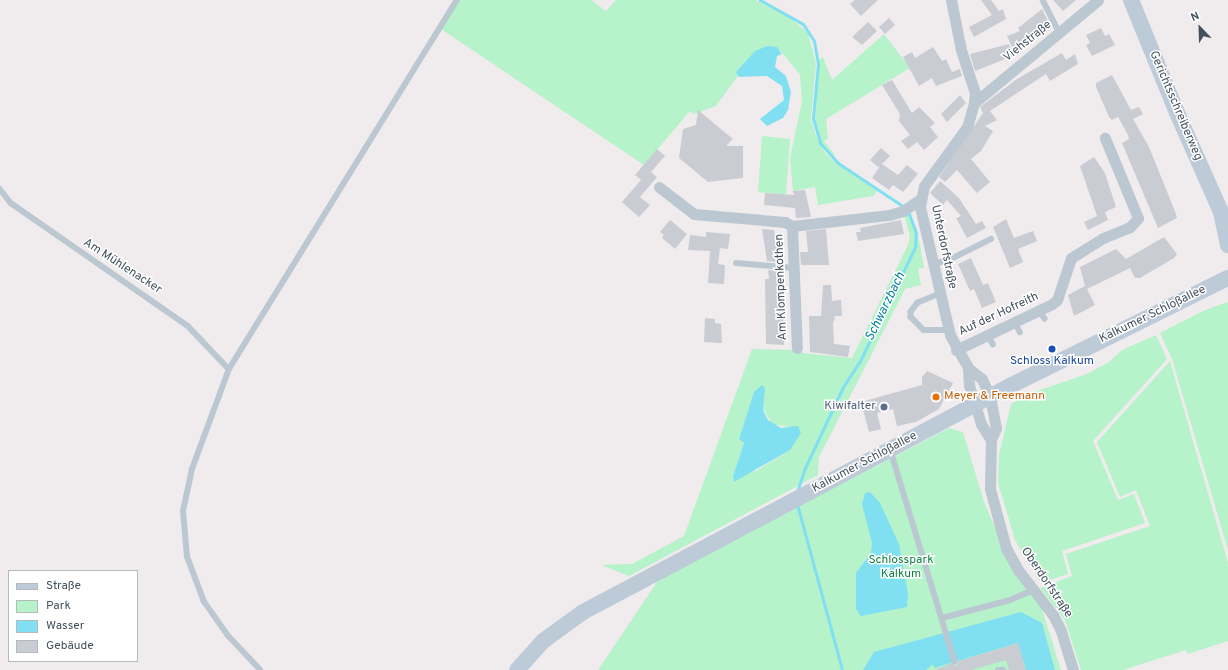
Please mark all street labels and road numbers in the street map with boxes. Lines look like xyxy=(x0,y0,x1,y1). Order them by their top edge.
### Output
street label: Viehstraße xyxy=(1001,18,1055,66)
street label: Gerichtsschreiberweg xyxy=(1145,49,1205,163)
street label: Unterdorfstraße xyxy=(927,204,959,290)
street label: Am Klompenkothen xyxy=(773,233,791,341)
street label: Am Mühlenacker xyxy=(80,236,164,298)
street label: Kalkumer Schloßallee xyxy=(1097,283,1209,347)
street label: Auf der Hofreith xyxy=(957,290,1041,340)
street label: Kalkumer Schloßallee xyxy=(810,429,920,497)
street label: Oberdorfstraße xyxy=(1017,545,1075,621)

